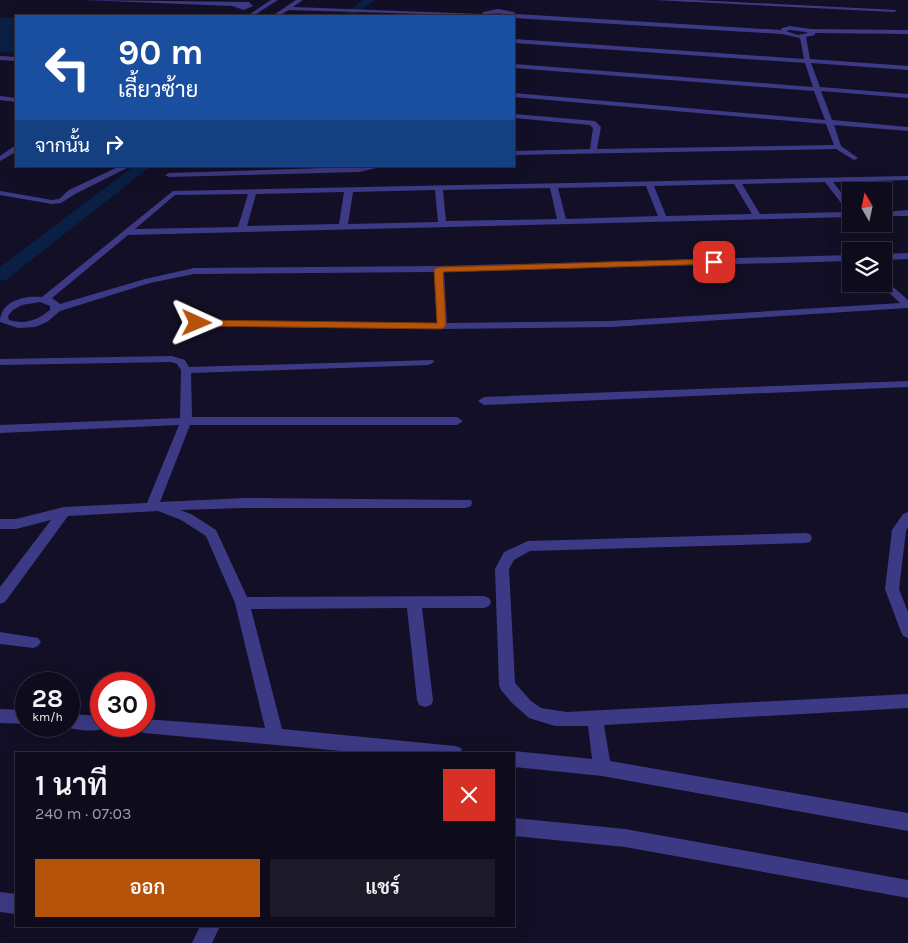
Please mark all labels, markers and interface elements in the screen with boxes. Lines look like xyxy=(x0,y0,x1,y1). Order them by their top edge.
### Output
text: 90 m xyxy=(118,32,204,73)
icon: left xyxy=(35,35,100,100)
text: เลี้ยวซ้าย xyxy=(118,77,198,103)
icon: right xyxy=(100,130,128,158)
text: จากนั้น xyxy=(35,135,90,157)
north arrow xyxy=(842,182,892,232)
map controls xyxy=(842,182,892,292)
pin xyxy=(693,241,735,283)
button: layers xyxy=(842,242,892,292)
icon: arrive xyxy=(700,248,728,276)
position arrow xyxy=(170,296,222,348)
speed limit sign: 30 xyxy=(90,672,155,737)
text: 28 xyxy=(32,684,63,713)
text: km/h xyxy=(32,710,63,724)
text: 1 นาที xyxy=(35,767,108,803)
button: close xyxy=(443,769,495,821)
text: 240 m · 07:03 xyxy=(35,804,132,823)
button: ออก xyxy=(35,859,260,917)
button: แชร์ xyxy=(270,859,495,917)

